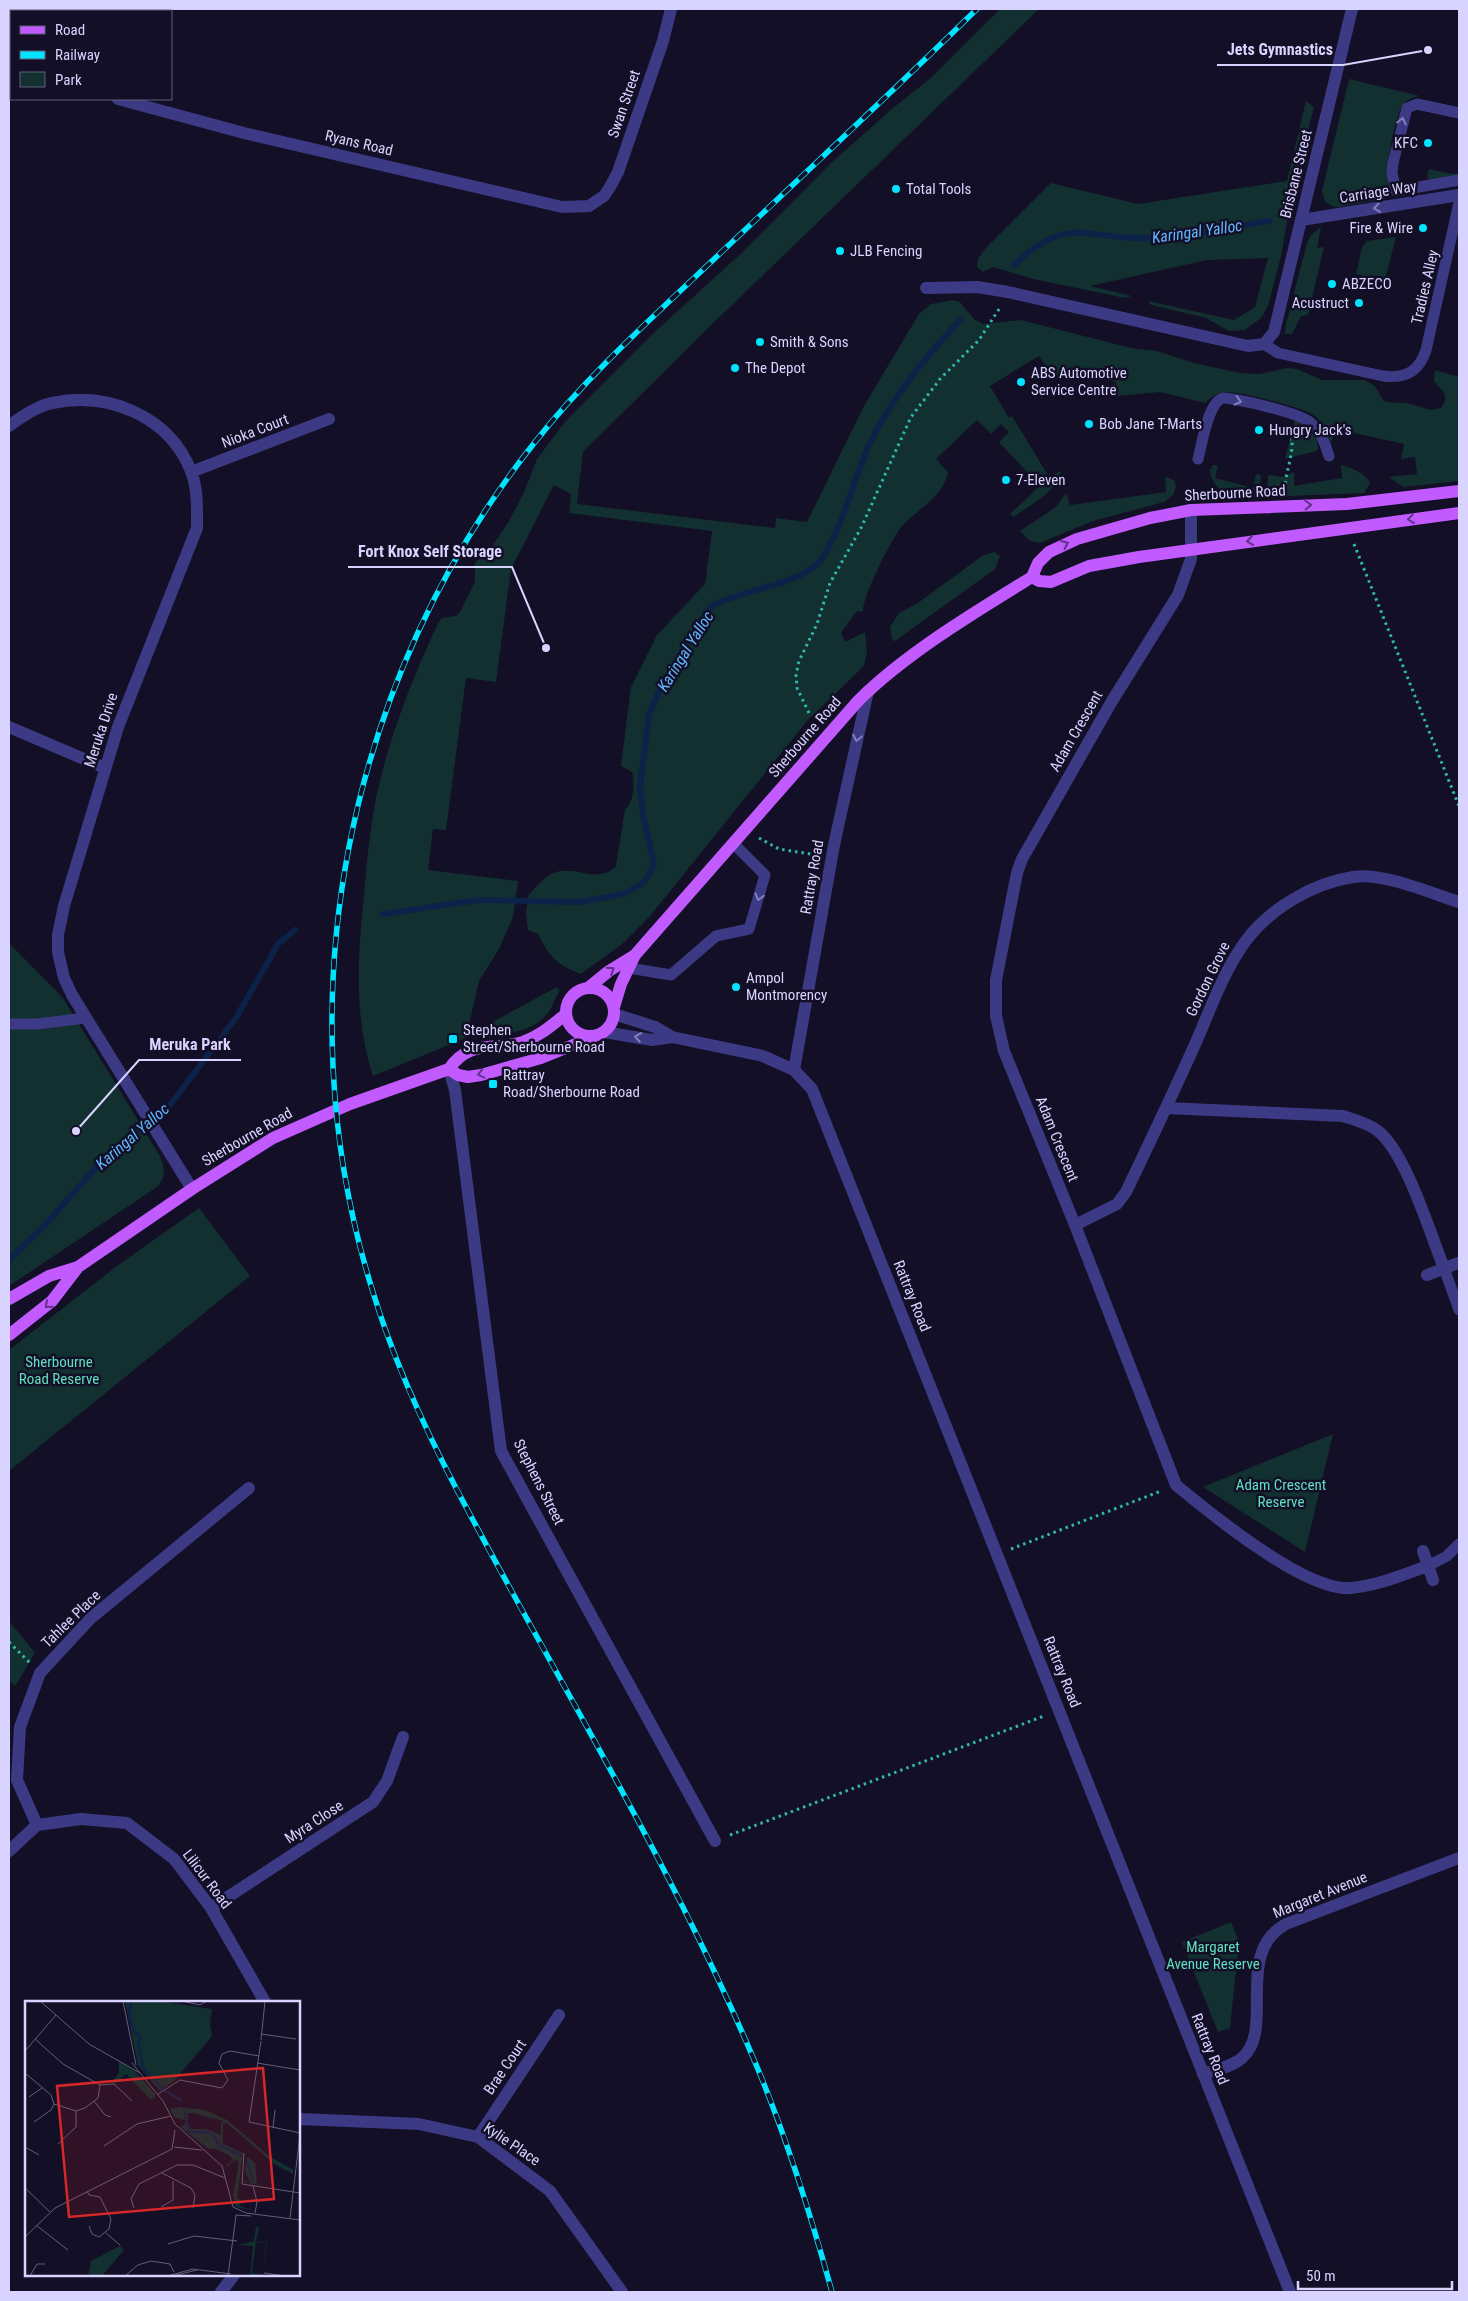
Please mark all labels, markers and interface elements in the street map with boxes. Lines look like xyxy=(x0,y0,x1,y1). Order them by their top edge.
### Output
legend xyxy=(10,10,172,100)
text: Road xyxy=(55,21,85,39)
callout: Jets Gymnastics xyxy=(1217,34,1343,65)
text: Jets Gymnastics xyxy=(1227,40,1333,59)
text: Railway xyxy=(55,46,100,64)
street label: Swan Street xyxy=(604,68,644,140)
text: Park xyxy=(55,71,82,89)
one-way arrow xyxy=(1396,116,1407,125)
street label: Ryans Road xyxy=(323,126,395,160)
street label: Brisbane Street xyxy=(1276,128,1316,220)
place label: KFC xyxy=(1394,134,1418,152)
marker: KFC xyxy=(1422,137,1434,149)
street label: Carriage Way xyxy=(1338,177,1418,207)
place label: Total Tools xyxy=(906,180,971,198)
marker: Total Tools xyxy=(890,183,902,195)
one-way arrow xyxy=(1372,203,1381,213)
water label: Karingal Yalloc xyxy=(1151,216,1244,247)
place label: Fire & Wire xyxy=(1350,219,1413,237)
marker: Fire & Wire xyxy=(1417,222,1429,234)
place label: JLB Fencing xyxy=(850,242,922,260)
marker: JLB Fencing xyxy=(834,245,846,257)
street label: Tradies Alley xyxy=(1408,248,1442,326)
place label: ABZECO xyxy=(1342,275,1392,293)
marker: ABZECO xyxy=(1326,278,1338,290)
place label: Acustruct xyxy=(1292,294,1349,312)
marker: Acustruct xyxy=(1353,297,1365,309)
place label: Smith & Sons xyxy=(770,333,849,351)
marker: Smith & Sons xyxy=(754,336,766,348)
place label: The Depot xyxy=(745,359,805,377)
marker: The Depot xyxy=(729,362,741,374)
place label: ABS Automotive Service Centre xyxy=(1031,364,1127,399)
marker: ABS Automotive Service Centre xyxy=(1015,376,1027,388)
one-way arrow xyxy=(1233,395,1241,405)
street label: Nioka Court xyxy=(219,410,291,452)
place label: Bob Jane T-Marts xyxy=(1099,415,1202,433)
marker: Bob Jane T-Marts xyxy=(1083,418,1095,430)
place label: Hungry Jack's xyxy=(1269,421,1352,439)
marker: Hungry Jack's xyxy=(1253,424,1265,436)
place label: 7-Eleven xyxy=(1016,471,1066,489)
marker: 7-Eleven xyxy=(1000,474,1012,486)
street label: Sherbourne Road xyxy=(1184,481,1286,505)
one-way arrow xyxy=(1304,500,1312,511)
one-way arrow xyxy=(1407,513,1415,523)
one-way arrow xyxy=(1246,535,1254,546)
callout: Fort Knox Self Storage xyxy=(348,536,512,567)
one-way arrow xyxy=(1060,540,1069,551)
text: Fort Knox Self Storage xyxy=(358,542,502,561)
water label: Karingal Yalloc xyxy=(653,608,718,695)
street label: Adam Crescent xyxy=(1046,687,1106,775)
street label: Meruka Drive xyxy=(80,690,122,770)
street label: Sherbourne Road xyxy=(765,693,845,781)
one-way arrow xyxy=(853,734,863,743)
street label: Rattray Road xyxy=(797,838,827,916)
one-way arrow xyxy=(754,892,765,901)
street label: Gordon Grove xyxy=(1182,939,1234,1019)
one-way arrow xyxy=(605,967,615,976)
place label: Ampol Montmorency xyxy=(746,969,827,1004)
marker: Ampol Montmorency xyxy=(730,981,742,993)
place label: Stephen Street/Sherbourne Road xyxy=(463,1021,605,1056)
callout: Meruka Park xyxy=(139,1029,241,1060)
marker: Stephen Street/Sherbourne Road xyxy=(447,1033,459,1045)
one-way arrow xyxy=(633,1033,642,1043)
text: Meruka Park xyxy=(149,1035,231,1054)
place label: Rattray Road/Sherbourne Road xyxy=(503,1066,640,1101)
one-way arrow xyxy=(476,1068,485,1079)
marker: Rattray Road/Sherbourne Road xyxy=(487,1078,499,1090)
street label: Adam Crescent xyxy=(1032,1094,1082,1184)
water label: Karingal Yalloc xyxy=(92,1099,173,1173)
street label: Sherbourne Road xyxy=(199,1104,295,1170)
street label: Rattray Road xyxy=(890,1258,934,1334)
one-way arrow xyxy=(44,1299,53,1308)
park label: Sherbourne Road Reserve xyxy=(19,1353,99,1388)
street label: Stephens Street xyxy=(510,1436,568,1528)
park label: Adam Crescent Reserve xyxy=(1236,1476,1326,1511)
street label: Tahlee Place xyxy=(38,1586,104,1652)
street label: Rattray Road xyxy=(1040,1634,1084,1710)
street label: Myra Close xyxy=(281,1797,347,1847)
street label: Lilicur Road xyxy=(179,1846,235,1912)
street label: Margaret Avenue xyxy=(1270,1868,1370,1922)
park label: Margaret Avenue Reserve xyxy=(1166,1938,1260,1973)
inset map xyxy=(25,2001,300,2276)
street label: Rattray Road xyxy=(1188,2011,1232,2087)
street label: Brae Court xyxy=(480,2036,530,2098)
street label: Kylie Place xyxy=(480,2119,544,2169)
scale bar xyxy=(1298,2258,1452,2290)
text: 50 m xyxy=(1306,2267,1336,2285)

